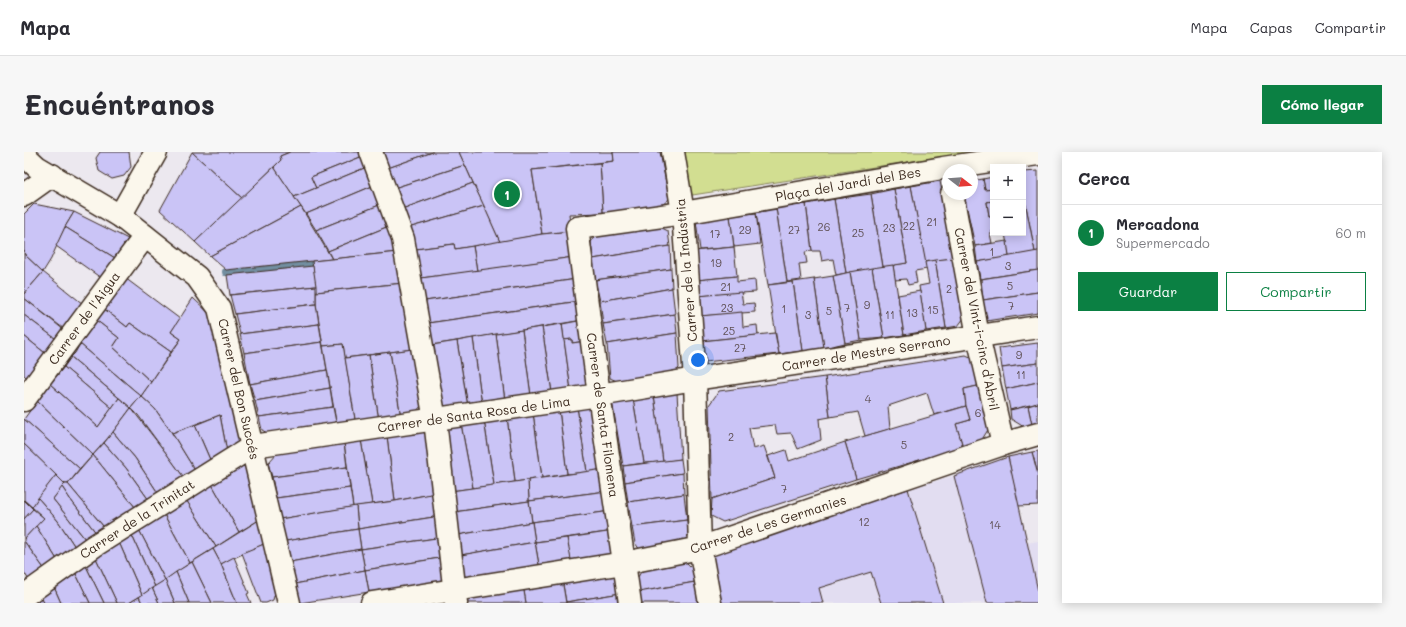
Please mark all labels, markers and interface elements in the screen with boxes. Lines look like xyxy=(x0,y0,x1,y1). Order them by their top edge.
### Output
text: Mapa xyxy=(20,15,71,40)
text: Mapa xyxy=(1191,18,1228,37)
text: Capas xyxy=(1250,18,1293,37)
text: Compartir xyxy=(1315,18,1386,37)
button: Cómo llegar xyxy=(1262,85,1382,124)
text: Encuéntranos xyxy=(24,86,215,122)
street label: Plaça del Jardí del Bes xyxy=(774,162,922,205)
north arrow xyxy=(942,164,978,200)
map controls xyxy=(990,164,1026,236)
button: + xyxy=(990,164,1026,200)
text: Cerca xyxy=(1078,167,1130,189)
pin: 1 xyxy=(494,179,520,209)
street label: Carrer de la Indústria xyxy=(671,198,700,343)
button: − xyxy=(990,200,1026,236)
house number: 21 xyxy=(926,214,938,229)
text: Mercadona xyxy=(1116,214,1200,234)
house number: 22 xyxy=(903,218,915,233)
house number: 26 xyxy=(818,219,830,234)
house number: 23 xyxy=(883,220,896,235)
house number: 29 xyxy=(739,222,752,237)
house number: 27 xyxy=(788,222,800,237)
text: 1 xyxy=(1088,224,1094,241)
text: 60 m xyxy=(1336,224,1366,241)
house number: 25 xyxy=(852,225,864,240)
house number: 17 xyxy=(709,226,721,241)
street label: Carrer del Vint-i-cinc d'Abril xyxy=(951,226,1004,412)
text: Supermercado xyxy=(1116,234,1210,251)
house number: 1 xyxy=(990,244,994,259)
house number: 19 xyxy=(710,255,722,270)
house number: 3 xyxy=(1005,258,1012,273)
street label: Carrer de l'Aigua xyxy=(44,268,123,368)
button: Guardar xyxy=(1078,272,1218,311)
button: Compartir xyxy=(1226,272,1366,311)
house number: 5 xyxy=(1007,278,1013,293)
house number: 21 xyxy=(720,279,732,294)
house number: 2 xyxy=(946,281,952,296)
house number: 9 xyxy=(864,297,871,312)
house number: 7 xyxy=(1008,298,1014,313)
house number: 23 xyxy=(721,300,734,315)
house number: 7 xyxy=(844,300,850,315)
house number: 1 xyxy=(782,301,786,316)
house number: 15 xyxy=(927,302,939,317)
house number: 5 xyxy=(826,303,832,318)
house number: 13 xyxy=(906,305,918,320)
house number: 3 xyxy=(805,307,812,322)
house number: 11 xyxy=(885,307,895,322)
street label: Carrer del Bon Succés xyxy=(215,317,264,461)
house number: 25 xyxy=(723,323,735,338)
street label: Carrer de Santa Filomena xyxy=(584,331,623,498)
street label: Carrer de Mestre Serrano xyxy=(781,331,952,374)
house number: 27 xyxy=(734,340,746,355)
house number: 9 xyxy=(1016,347,1023,362)
your location xyxy=(688,350,708,370)
house number: 11 xyxy=(1016,367,1026,382)
house number: 4 xyxy=(865,391,872,406)
street label: Carrer de Santa Rosa de Lima xyxy=(376,392,571,435)
house number: 6 xyxy=(975,405,981,420)
house number: 2 xyxy=(728,429,734,444)
house number: 5 xyxy=(901,437,907,452)
street label: Carrer de la Trinitat xyxy=(76,475,198,562)
house number: 7 xyxy=(781,481,787,496)
street label: Carrer de Les Germanies xyxy=(688,490,848,557)
house number: 12 xyxy=(858,514,870,529)
house number: 14 xyxy=(989,517,1001,532)

